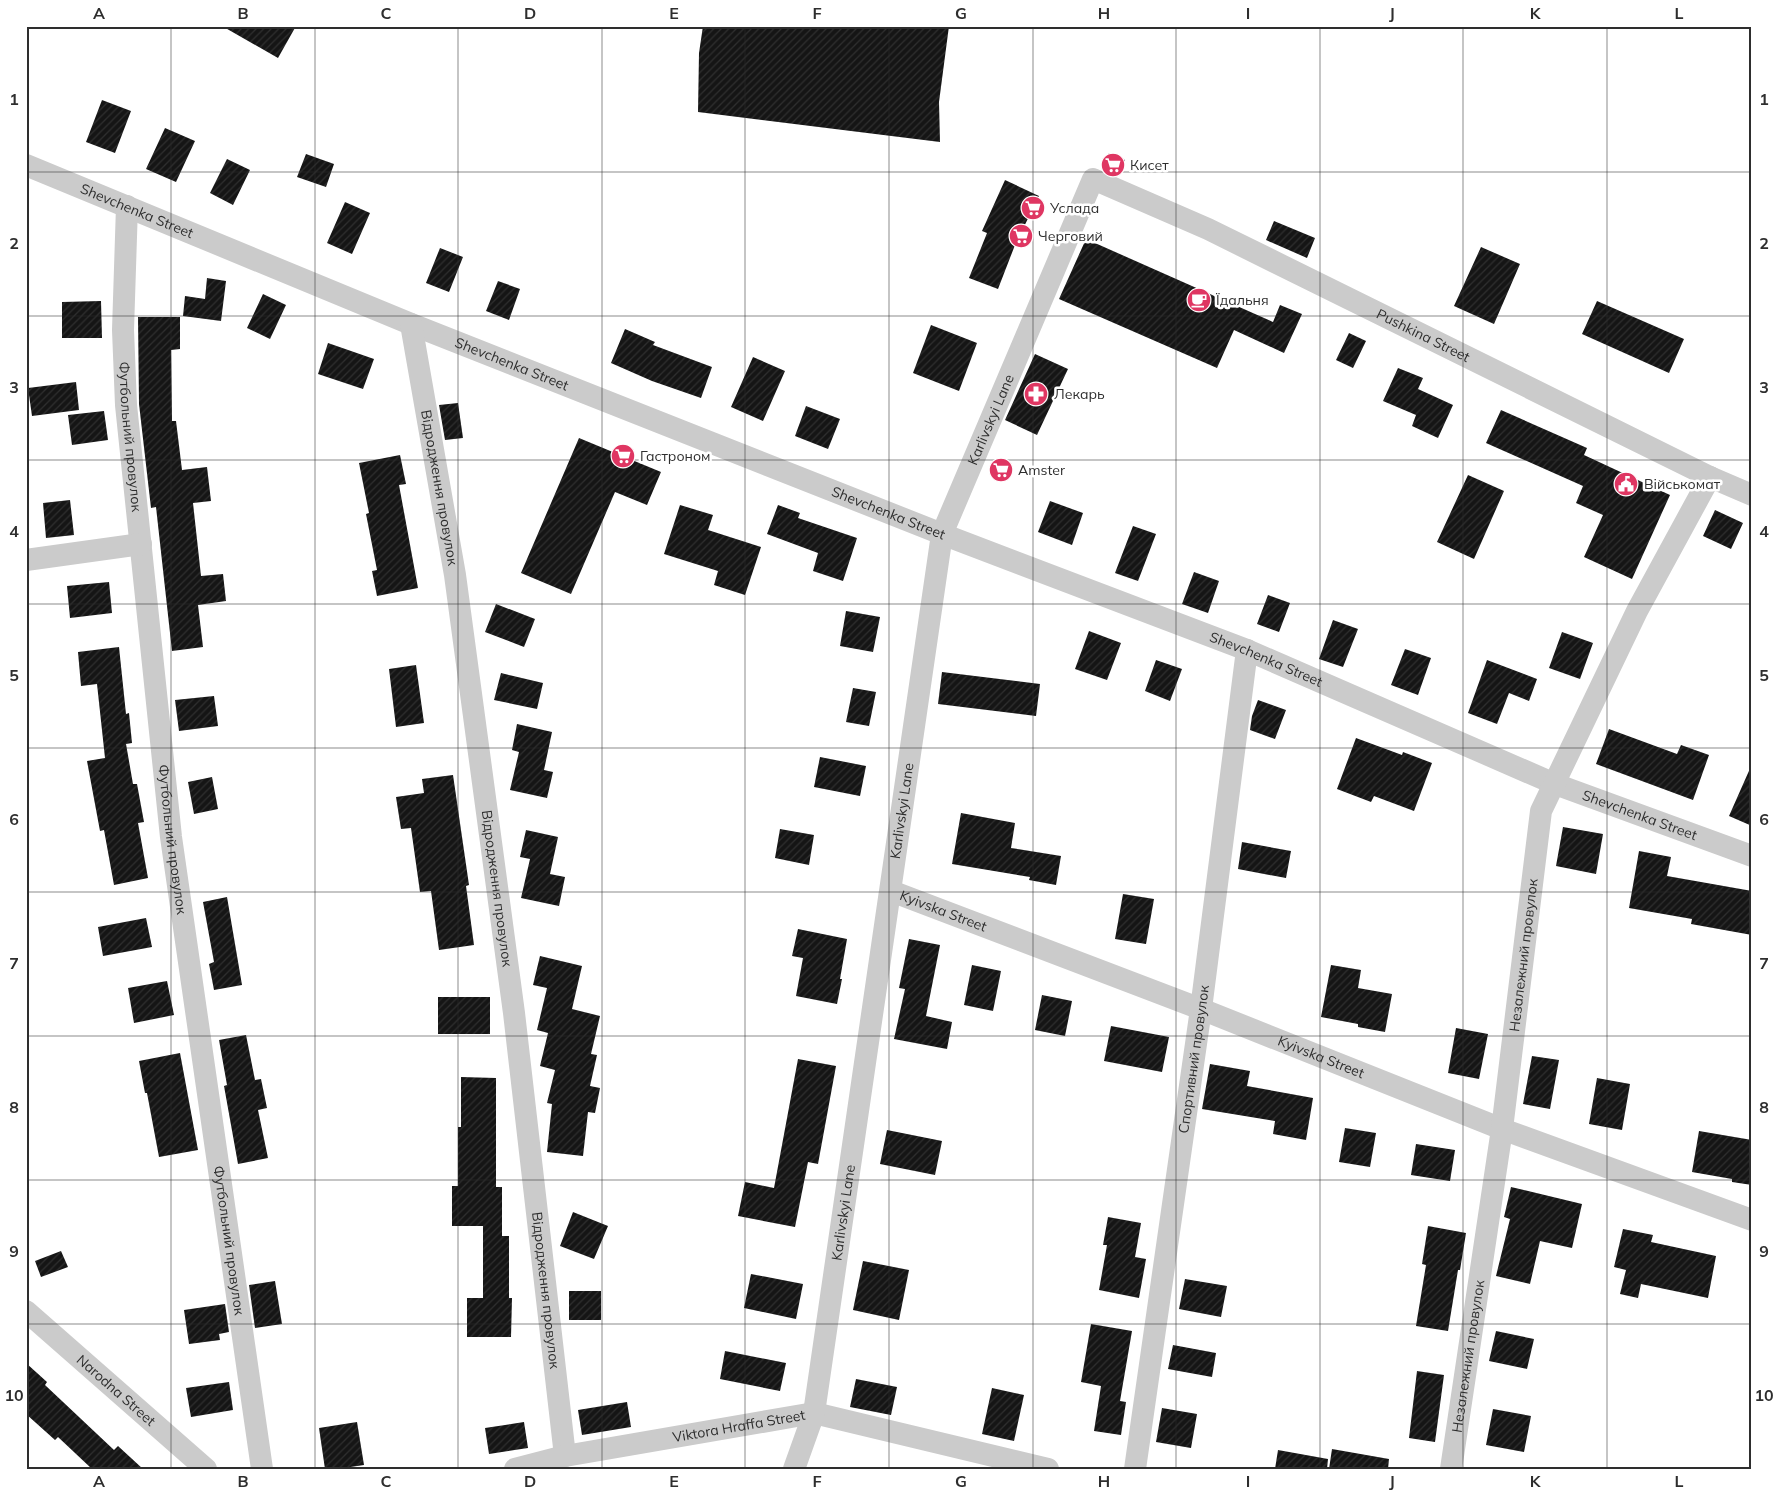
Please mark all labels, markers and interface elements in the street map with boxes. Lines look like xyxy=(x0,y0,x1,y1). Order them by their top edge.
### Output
text: A xyxy=(93,3,105,23)
text: B xyxy=(237,3,249,23)
text: C xyxy=(381,3,392,23)
text: D xyxy=(524,3,536,23)
text: E xyxy=(669,3,679,23)
text: F xyxy=(812,3,822,23)
text: G xyxy=(955,3,967,23)
text: H xyxy=(1098,3,1110,23)
text: I xyxy=(1246,3,1250,23)
text: J xyxy=(1389,3,1395,23)
text: K xyxy=(1530,3,1542,23)
text: L xyxy=(1675,3,1684,23)
text: 1 xyxy=(9,89,19,109)
text: 1 xyxy=(1759,89,1769,109)
supermarket icon: Кисет xyxy=(1100,152,1126,178)
place label: Кисет xyxy=(1130,156,1169,174)
street label: Shevchenka Street xyxy=(78,179,196,242)
supermarket icon: Услада xyxy=(1020,195,1046,221)
place label: Услада xyxy=(1049,199,1099,217)
supermarket icon: Черговий xyxy=(1008,223,1034,249)
place label: Черговий xyxy=(1038,227,1103,245)
text: 2 xyxy=(9,233,19,253)
text: 2 xyxy=(1759,233,1769,253)
cafe icon: Їдальня xyxy=(1186,287,1212,313)
place label: Їдальня xyxy=(1215,291,1269,309)
street label: Pushkina Street xyxy=(1374,305,1473,366)
street label: Shevchenka Street xyxy=(452,333,571,395)
street label: Футбольний провулок xyxy=(115,361,146,513)
street label: Karlіvskyi Lane xyxy=(963,372,1018,468)
text: 3 xyxy=(9,377,19,397)
text: 3 xyxy=(1759,377,1769,397)
pharmacy icon: Лекарь xyxy=(1023,381,1049,407)
place label: Лекарь xyxy=(1054,385,1105,403)
street label: Відродження провулок xyxy=(417,408,462,567)
supermarket icon: Гастроном xyxy=(610,443,636,469)
place label: Гастроном xyxy=(640,447,710,465)
supermarket icon: Amster xyxy=(988,457,1014,483)
place label: Amster xyxy=(1018,461,1066,479)
public building icon: Військомат xyxy=(1613,471,1639,497)
place label: Військомат xyxy=(1644,475,1721,493)
street label: Shevchenka Street xyxy=(829,482,948,543)
text: 4 xyxy=(9,521,19,541)
text: 4 xyxy=(1759,521,1769,541)
street label: Shevchenka Street xyxy=(1207,628,1325,691)
text: 5 xyxy=(9,665,19,685)
text: 5 xyxy=(1759,665,1769,685)
street label: Karlіvskyi Lane xyxy=(886,762,918,860)
street label: Футбольний провулок xyxy=(154,764,191,916)
street label: Shevchenka Street xyxy=(1580,786,1700,844)
text: 6 xyxy=(9,809,19,829)
street label: Відродження провулок xyxy=(478,809,517,968)
text: 6 xyxy=(1759,809,1769,829)
street label: Незалежний провулок xyxy=(1505,877,1542,1033)
street label: Kyivska Street xyxy=(897,886,989,936)
text: 7 xyxy=(9,953,19,973)
text: 7 xyxy=(1759,953,1769,973)
street label: Спортивний провулок xyxy=(1174,983,1213,1135)
street label: Kyivska Street xyxy=(1275,1032,1367,1082)
text: 8 xyxy=(9,1097,19,1117)
text: 8 xyxy=(1759,1097,1769,1117)
street label: Karlіvskyi Lane xyxy=(827,1163,859,1262)
street label: Футбольний провулок xyxy=(209,1164,249,1317)
street label: Відродження провулок xyxy=(528,1211,564,1370)
text: 9 xyxy=(9,1241,19,1261)
text: 9 xyxy=(1759,1241,1769,1261)
street label: Незалежний провулок xyxy=(1448,1278,1488,1434)
street label: Narodna Street xyxy=(73,1351,160,1430)
text: 10 xyxy=(4,1385,24,1405)
text: 10 xyxy=(1754,1385,1774,1405)
street label: Viktora Hraffa Street xyxy=(671,1406,807,1446)
text: A xyxy=(93,1471,105,1491)
text: B xyxy=(237,1471,249,1491)
text: C xyxy=(381,1471,392,1491)
text: D xyxy=(524,1471,536,1491)
text: E xyxy=(669,1471,679,1491)
text: F xyxy=(812,1471,822,1491)
text: G xyxy=(955,1471,967,1491)
text: H xyxy=(1098,1471,1110,1491)
text: I xyxy=(1246,1471,1250,1491)
text: J xyxy=(1389,1471,1395,1491)
text: K xyxy=(1530,1471,1542,1491)
text: L xyxy=(1675,1471,1684,1491)

